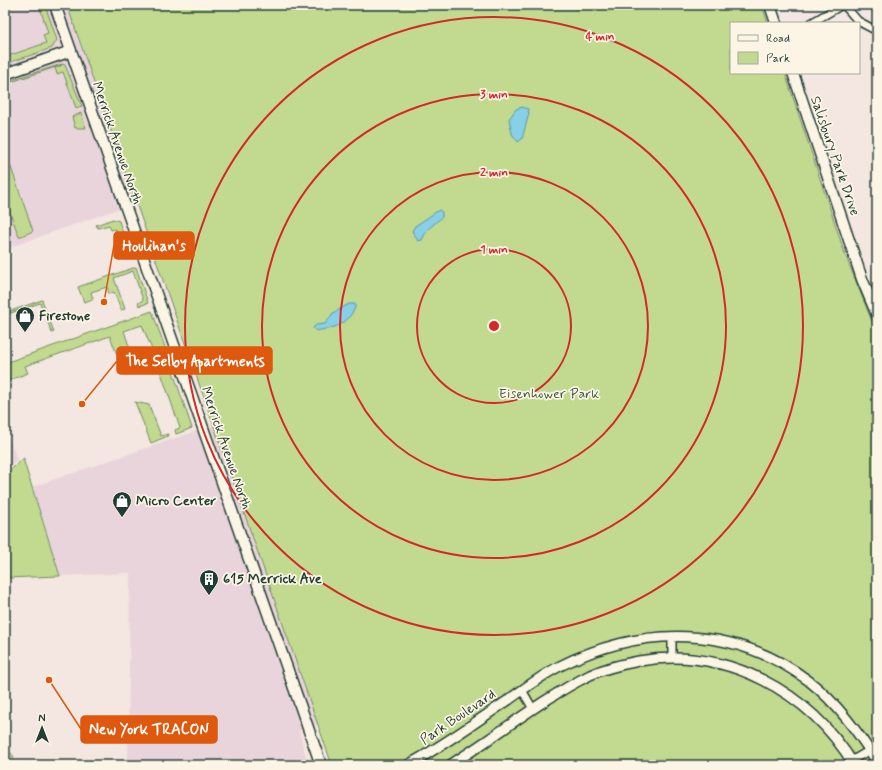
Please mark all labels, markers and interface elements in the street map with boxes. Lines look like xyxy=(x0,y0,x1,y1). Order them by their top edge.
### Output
legend xyxy=(730,22,860,74)
text: 4 min xyxy=(585,29,615,45)
text: Road xyxy=(766,31,790,47)
text: Park xyxy=(766,51,790,67)
street label: Merrick Avenue North xyxy=(88,79,147,207)
text: 3 min xyxy=(480,87,508,103)
street label: Salisbury Park Drive xyxy=(806,94,864,218)
text: 2 min xyxy=(480,165,508,181)
callout: Houlihan's xyxy=(114,232,194,259)
text: Houlihan's xyxy=(122,237,186,257)
text: 1 min xyxy=(480,242,508,258)
shop icon: Firestone xyxy=(14,305,36,333)
place label: Firestone xyxy=(39,307,90,325)
centre of rings xyxy=(487,319,501,333)
callout: The Selby Apartments xyxy=(117,347,272,374)
text: The Selby Apartments xyxy=(125,352,265,373)
street label: Merrick Avenue North xyxy=(197,384,256,512)
park label: Eisenhower Park xyxy=(499,385,599,403)
shop icon: Micro Center xyxy=(111,490,133,518)
place label: Micro Center xyxy=(136,492,216,510)
building icon: 615 Merrick Ave xyxy=(198,568,220,596)
place label: 615 Merrick Ave xyxy=(223,570,322,588)
street label: Park Boulevard xyxy=(417,685,499,749)
north arrow xyxy=(22,708,62,748)
text: N xyxy=(38,712,46,726)
callout: New York TRACON xyxy=(81,716,217,743)
text: New York TRACON xyxy=(89,720,209,740)

